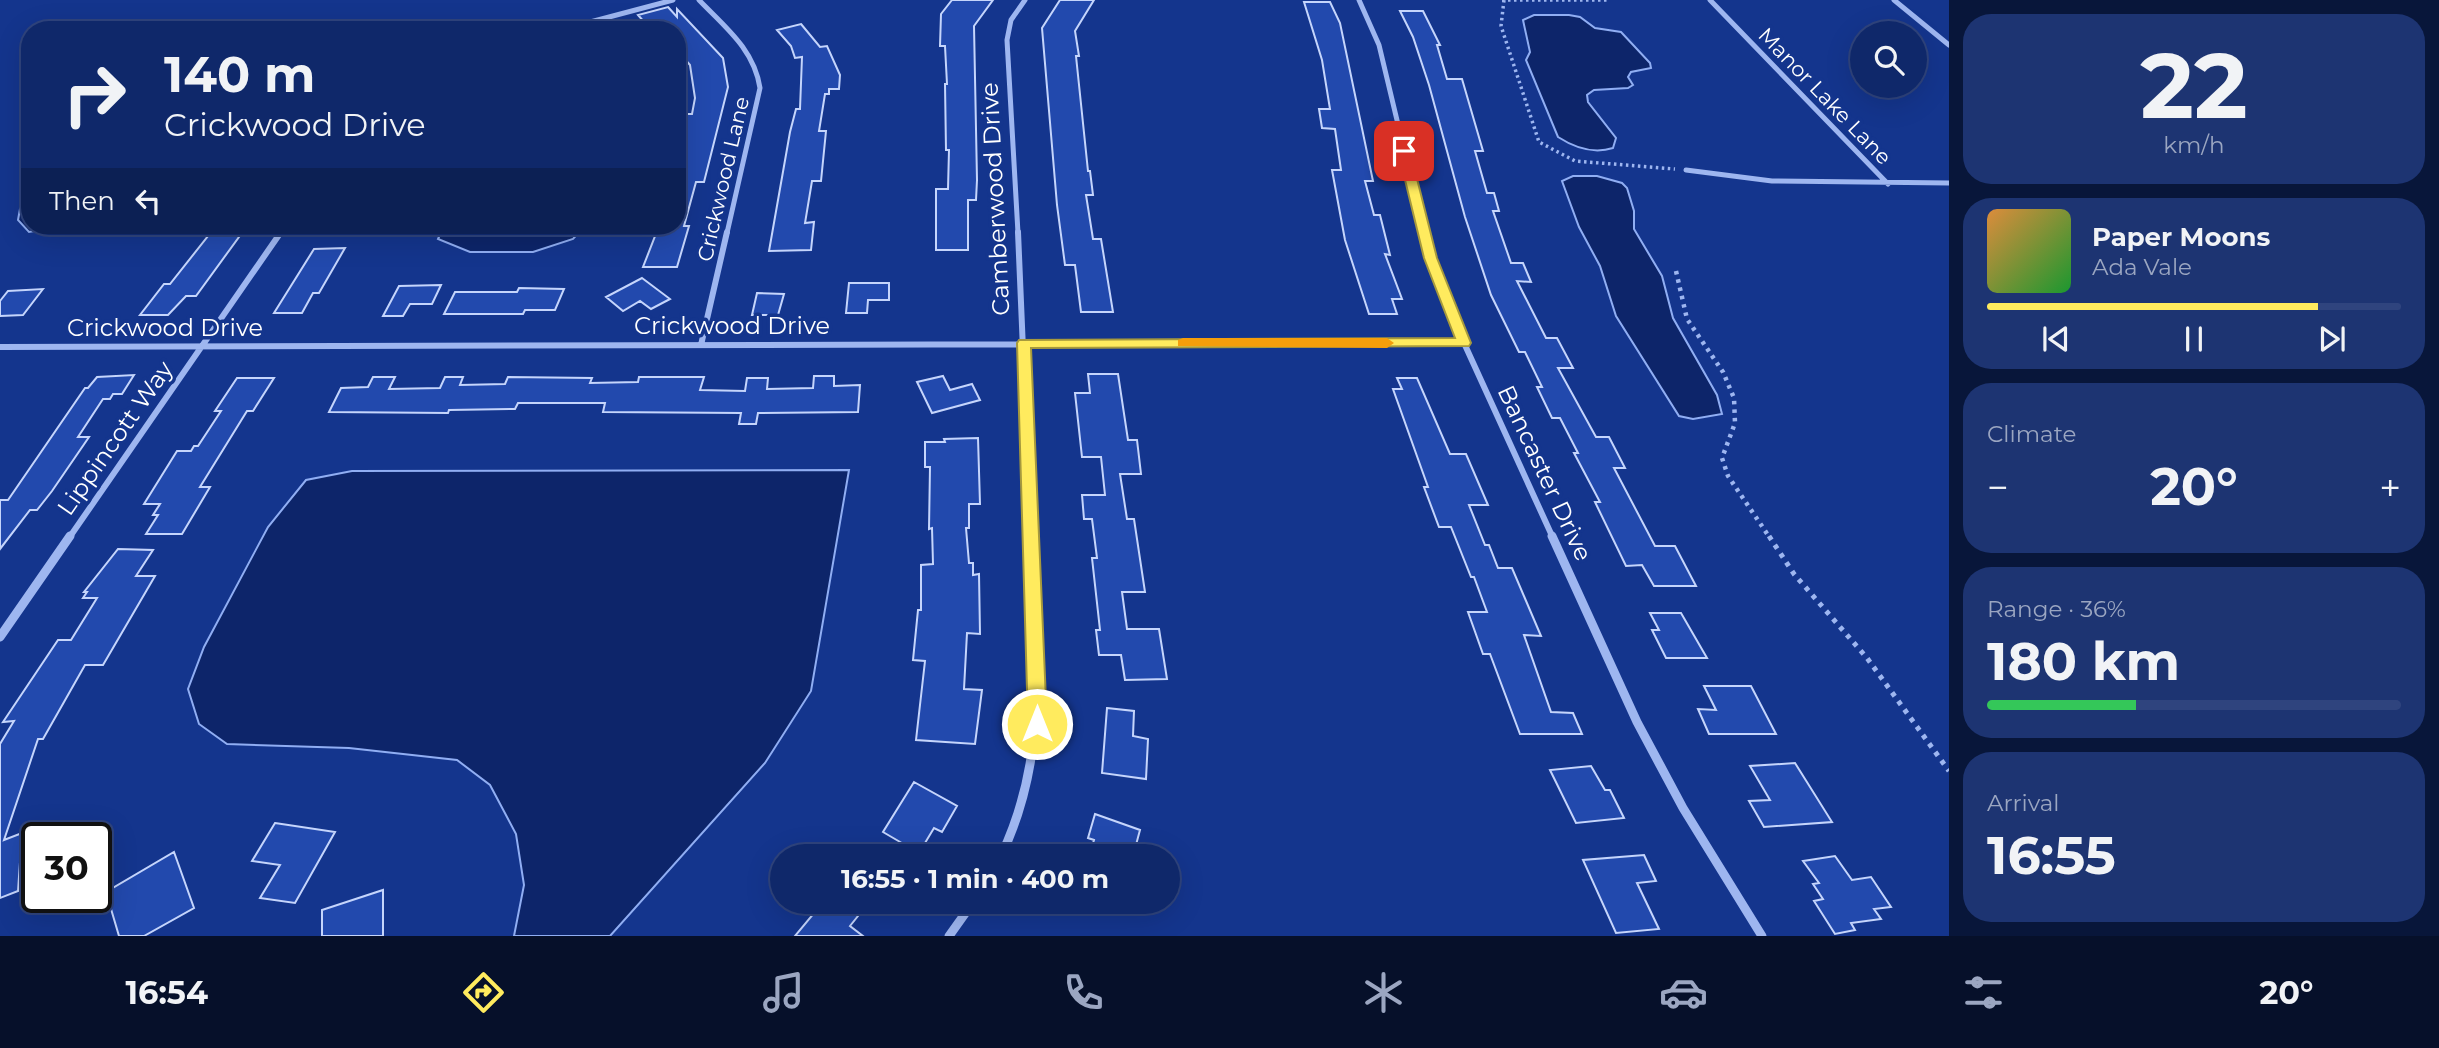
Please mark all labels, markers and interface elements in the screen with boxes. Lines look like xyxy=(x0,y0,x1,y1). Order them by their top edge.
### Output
map controls xyxy=(1850,21,1927,98)
button: search xyxy=(1850,21,1927,98)
street label: Manor Lake Lane xyxy=(1753,22,1897,170)
text: 22 xyxy=(2140,30,2248,141)
text: 140 m xyxy=(164,45,316,104)
icon: right xyxy=(49,49,140,140)
street label: Camberwood Drive xyxy=(974,82,1016,316)
street label: Crickwood Lane xyxy=(692,94,754,264)
text: Crickwood Drive xyxy=(164,105,426,144)
pin xyxy=(1374,121,1434,181)
text: km/h xyxy=(2163,131,2225,159)
icon: arrive xyxy=(1385,132,1423,170)
icon: left xyxy=(129,182,167,220)
text: Then xyxy=(49,185,115,217)
text: Paper Moons xyxy=(2092,221,2270,253)
text: Ada Vale xyxy=(2092,253,2192,281)
street label: Crickwood Drive xyxy=(634,311,830,340)
street label: Crickwood Drive xyxy=(67,313,263,342)
icon: previous xyxy=(2037,320,2075,358)
icon: pause xyxy=(2175,320,2213,358)
icon: next xyxy=(2313,320,2351,358)
street label: Lippincott Way xyxy=(51,355,179,521)
street label: Bancaster Drive xyxy=(1492,381,1598,565)
text: Climate xyxy=(1987,420,2076,448)
text: 20° xyxy=(2150,455,2238,518)
text: − xyxy=(1987,464,2009,511)
text: + xyxy=(2379,464,2401,511)
text: Range · 36% xyxy=(1987,595,2126,623)
text: 180 km xyxy=(1987,630,2180,693)
position arrow xyxy=(1000,687,1074,761)
text: Arrival xyxy=(1987,789,2060,817)
speed limit sign: 30 xyxy=(21,822,112,913)
text: 16:55 xyxy=(1987,824,2116,887)
text: 16:55 · 1 min · 400 m xyxy=(841,863,1109,895)
icon: directions xyxy=(459,968,508,1017)
icon: music xyxy=(759,968,808,1017)
icon: phone xyxy=(1059,968,1108,1017)
icon: climate xyxy=(1359,968,1408,1017)
icon: car xyxy=(1659,968,1708,1017)
icon: filters xyxy=(1959,968,2008,1017)
text: 16:54 xyxy=(126,973,208,1012)
text: 20° xyxy=(2259,973,2313,1012)

